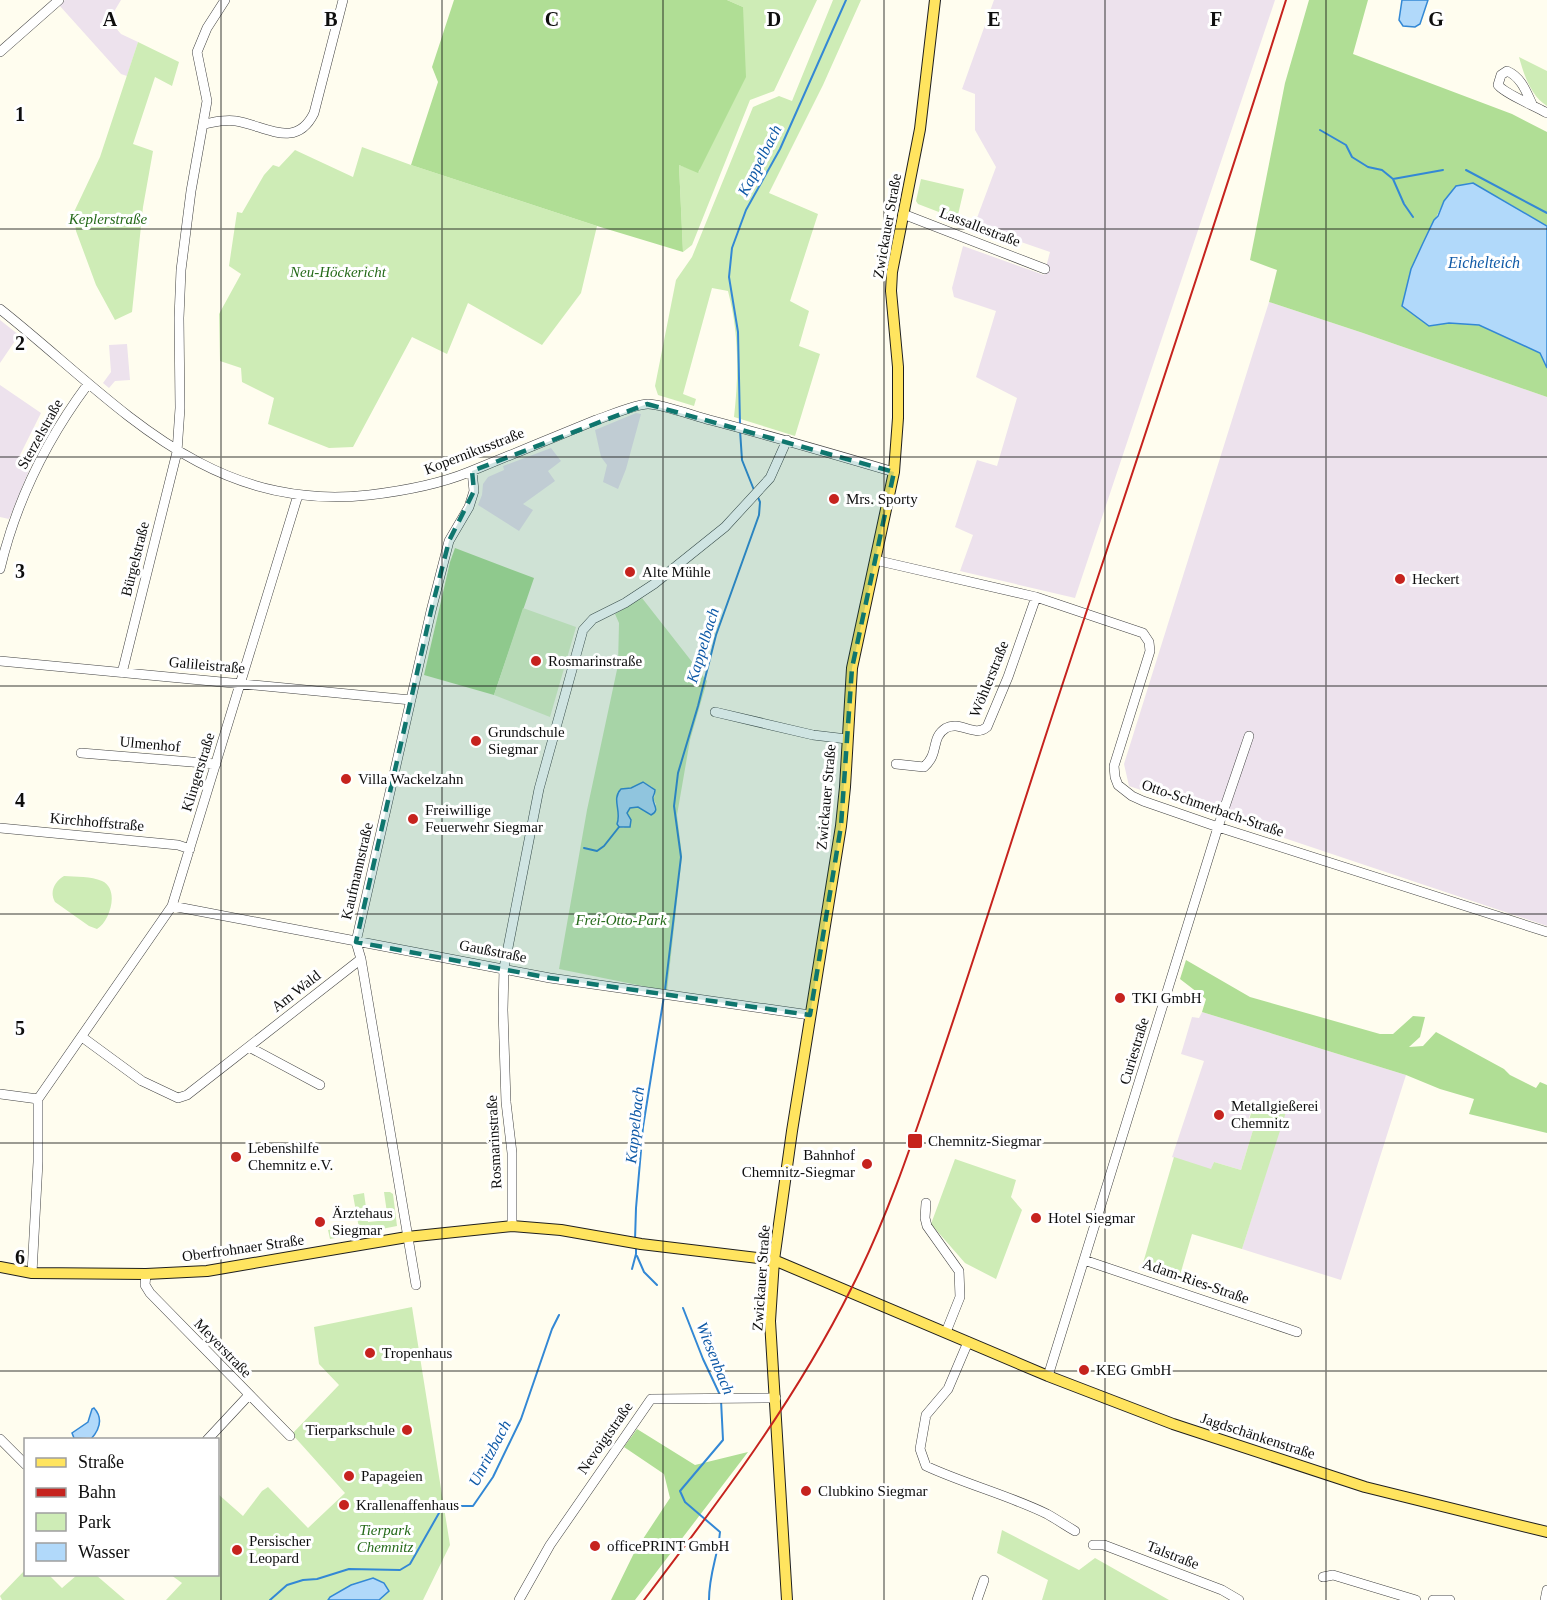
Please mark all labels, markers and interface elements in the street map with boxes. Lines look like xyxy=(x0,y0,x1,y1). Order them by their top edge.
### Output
text: A xyxy=(103,8,118,30)
text: B xyxy=(324,8,338,30)
text: C xyxy=(545,8,559,30)
text: D xyxy=(767,8,781,30)
text: E xyxy=(987,8,1001,30)
text: F xyxy=(1210,8,1222,30)
text: G xyxy=(1428,8,1444,30)
text: 1 xyxy=(15,103,25,125)
water label: Kappelbach xyxy=(734,122,785,200)
street label: Zwickauer Straße xyxy=(870,172,904,280)
street label: Lassallestraße xyxy=(937,204,1023,250)
park label: Keplerstraße xyxy=(68,211,148,227)
water label: Eichelteich xyxy=(1447,254,1520,271)
park label: Neu-Höckericht xyxy=(289,264,387,280)
text: 2 xyxy=(15,332,25,354)
street label: Sterzelstraße xyxy=(14,396,66,472)
street label: Kopernikusstraße xyxy=(422,424,527,477)
place label: Mrs. Sporty xyxy=(846,491,918,507)
marker: Mrs. Sporty xyxy=(827,492,841,506)
street label: Bürgelstraße xyxy=(118,520,152,598)
text: 3 xyxy=(15,560,25,582)
place label: Alte Mühle xyxy=(642,564,711,580)
marker: Alte Mühle xyxy=(623,565,637,579)
place label: Heckert xyxy=(1412,571,1460,587)
marker: Heckert xyxy=(1393,572,1407,586)
water label: Kappelbach xyxy=(683,606,723,686)
street label: Wöhlerstraße xyxy=(966,638,1012,719)
place label: Rosmarinstraße xyxy=(548,653,642,669)
street label: Galileistraße xyxy=(168,654,246,676)
marker: Rosmarinstraße xyxy=(529,654,543,668)
place label: Grundschule Siegmar xyxy=(488,724,565,757)
street label: Klingerstraße xyxy=(178,730,218,813)
street label: Ulmenhof xyxy=(119,733,181,755)
marker: Grundschule Siegmar xyxy=(469,734,483,748)
street label: Zwickauer Straße xyxy=(813,743,839,851)
place label: Villa Wackelzahn xyxy=(358,771,464,787)
marker: Villa Wackelzahn xyxy=(339,772,353,786)
street label: Otto-Schmerbach-Straße xyxy=(1140,776,1286,840)
text: 4 xyxy=(15,789,25,811)
place label: Freiwillige Feuerwehr Siegmar xyxy=(425,802,543,835)
street label: Kirchhoffstraße xyxy=(49,810,145,834)
marker: Freiwillige Feuerwehr Siegmar xyxy=(406,812,420,826)
street label: Kaufmannstraße xyxy=(338,821,376,921)
park label: Frei-Otto-Park xyxy=(574,912,667,928)
street label: Gaußstraße xyxy=(458,937,528,965)
street label: Am Wald xyxy=(269,967,324,1015)
place label: TKI GmbH xyxy=(1132,990,1202,1006)
marker: TKI GmbH xyxy=(1113,991,1127,1005)
street label: Curiestraße xyxy=(1116,1015,1152,1086)
text: 5 xyxy=(15,1017,25,1039)
water label: Kappelbach xyxy=(622,1086,648,1165)
street label: Rosmarinstraße xyxy=(484,1094,504,1189)
place label: Metallgießerei Chemnitz xyxy=(1231,1098,1318,1131)
marker: Metallgießerei Chemnitz xyxy=(1212,1108,1226,1122)
marker: Chemnitz-Siegmar xyxy=(906,1132,924,1150)
place label: Chemnitz-Siegmar xyxy=(928,1133,1041,1149)
place label: Lebenshilfe Chemnitz e.V. xyxy=(248,1140,333,1173)
place label: Bahnhof Chemnitz-Siegmar xyxy=(742,1147,855,1180)
marker: Lebenshilfe Chemnitz e.V. xyxy=(229,1150,243,1164)
marker: Bahnhof Chemnitz-Siegmar xyxy=(860,1157,874,1171)
place label: Ärztehaus Siegmar xyxy=(332,1205,393,1238)
place label: Hotel Siegmar xyxy=(1048,1210,1135,1226)
marker: Hotel Siegmar xyxy=(1029,1211,1043,1225)
marker: Ärztehaus Siegmar xyxy=(313,1215,327,1229)
street label: Zwickauer Straße xyxy=(749,1224,773,1332)
street label: Oberfrohnaer Straße xyxy=(181,1231,305,1264)
text: 6 xyxy=(15,1246,25,1268)
street label: Adam-Ries-Straße xyxy=(1141,1255,1252,1307)
street label: Meyerstraße xyxy=(191,1315,255,1381)
water label: Wiesenbach xyxy=(693,1320,738,1397)
place label: Tropenhaus xyxy=(382,1345,452,1361)
marker: Tropenhaus xyxy=(363,1346,377,1360)
place label: KEG GmbH xyxy=(1096,1362,1172,1378)
marker: KEG GmbH xyxy=(1077,1363,1091,1377)
street label: Nevoigtstraße xyxy=(574,1399,636,1477)
street label: Jagdschänkenstraße xyxy=(1199,1410,1317,1462)
water label: Unritzbach xyxy=(465,1417,514,1489)
place label: Tierparkschule xyxy=(306,1422,395,1438)
marker: Tierparkschule xyxy=(400,1423,414,1437)
legend xyxy=(24,1438,219,1576)
text: Straße xyxy=(78,1452,124,1472)
place label: Papageien xyxy=(361,1468,423,1484)
marker: Papageien xyxy=(342,1469,356,1483)
text: Bahn xyxy=(78,1482,116,1502)
place label: Clubkino Siegmar xyxy=(818,1483,928,1499)
marker: Clubkino Siegmar xyxy=(799,1484,813,1498)
place label: Krallenaffenhaus xyxy=(356,1497,459,1513)
marker: Krallenaffenhaus xyxy=(337,1498,351,1512)
text: Park xyxy=(78,1512,111,1532)
park label: Tierpark Chemnitz xyxy=(357,1522,413,1555)
place label: Persischer Leopard xyxy=(249,1533,311,1566)
place label: officePRINT GmbH xyxy=(607,1538,730,1554)
street label: Talstraße xyxy=(1145,1538,1202,1572)
marker: officePRINT GmbH xyxy=(588,1539,602,1553)
text: Wasser xyxy=(78,1542,130,1562)
marker: Persischer Leopard xyxy=(230,1543,244,1557)

